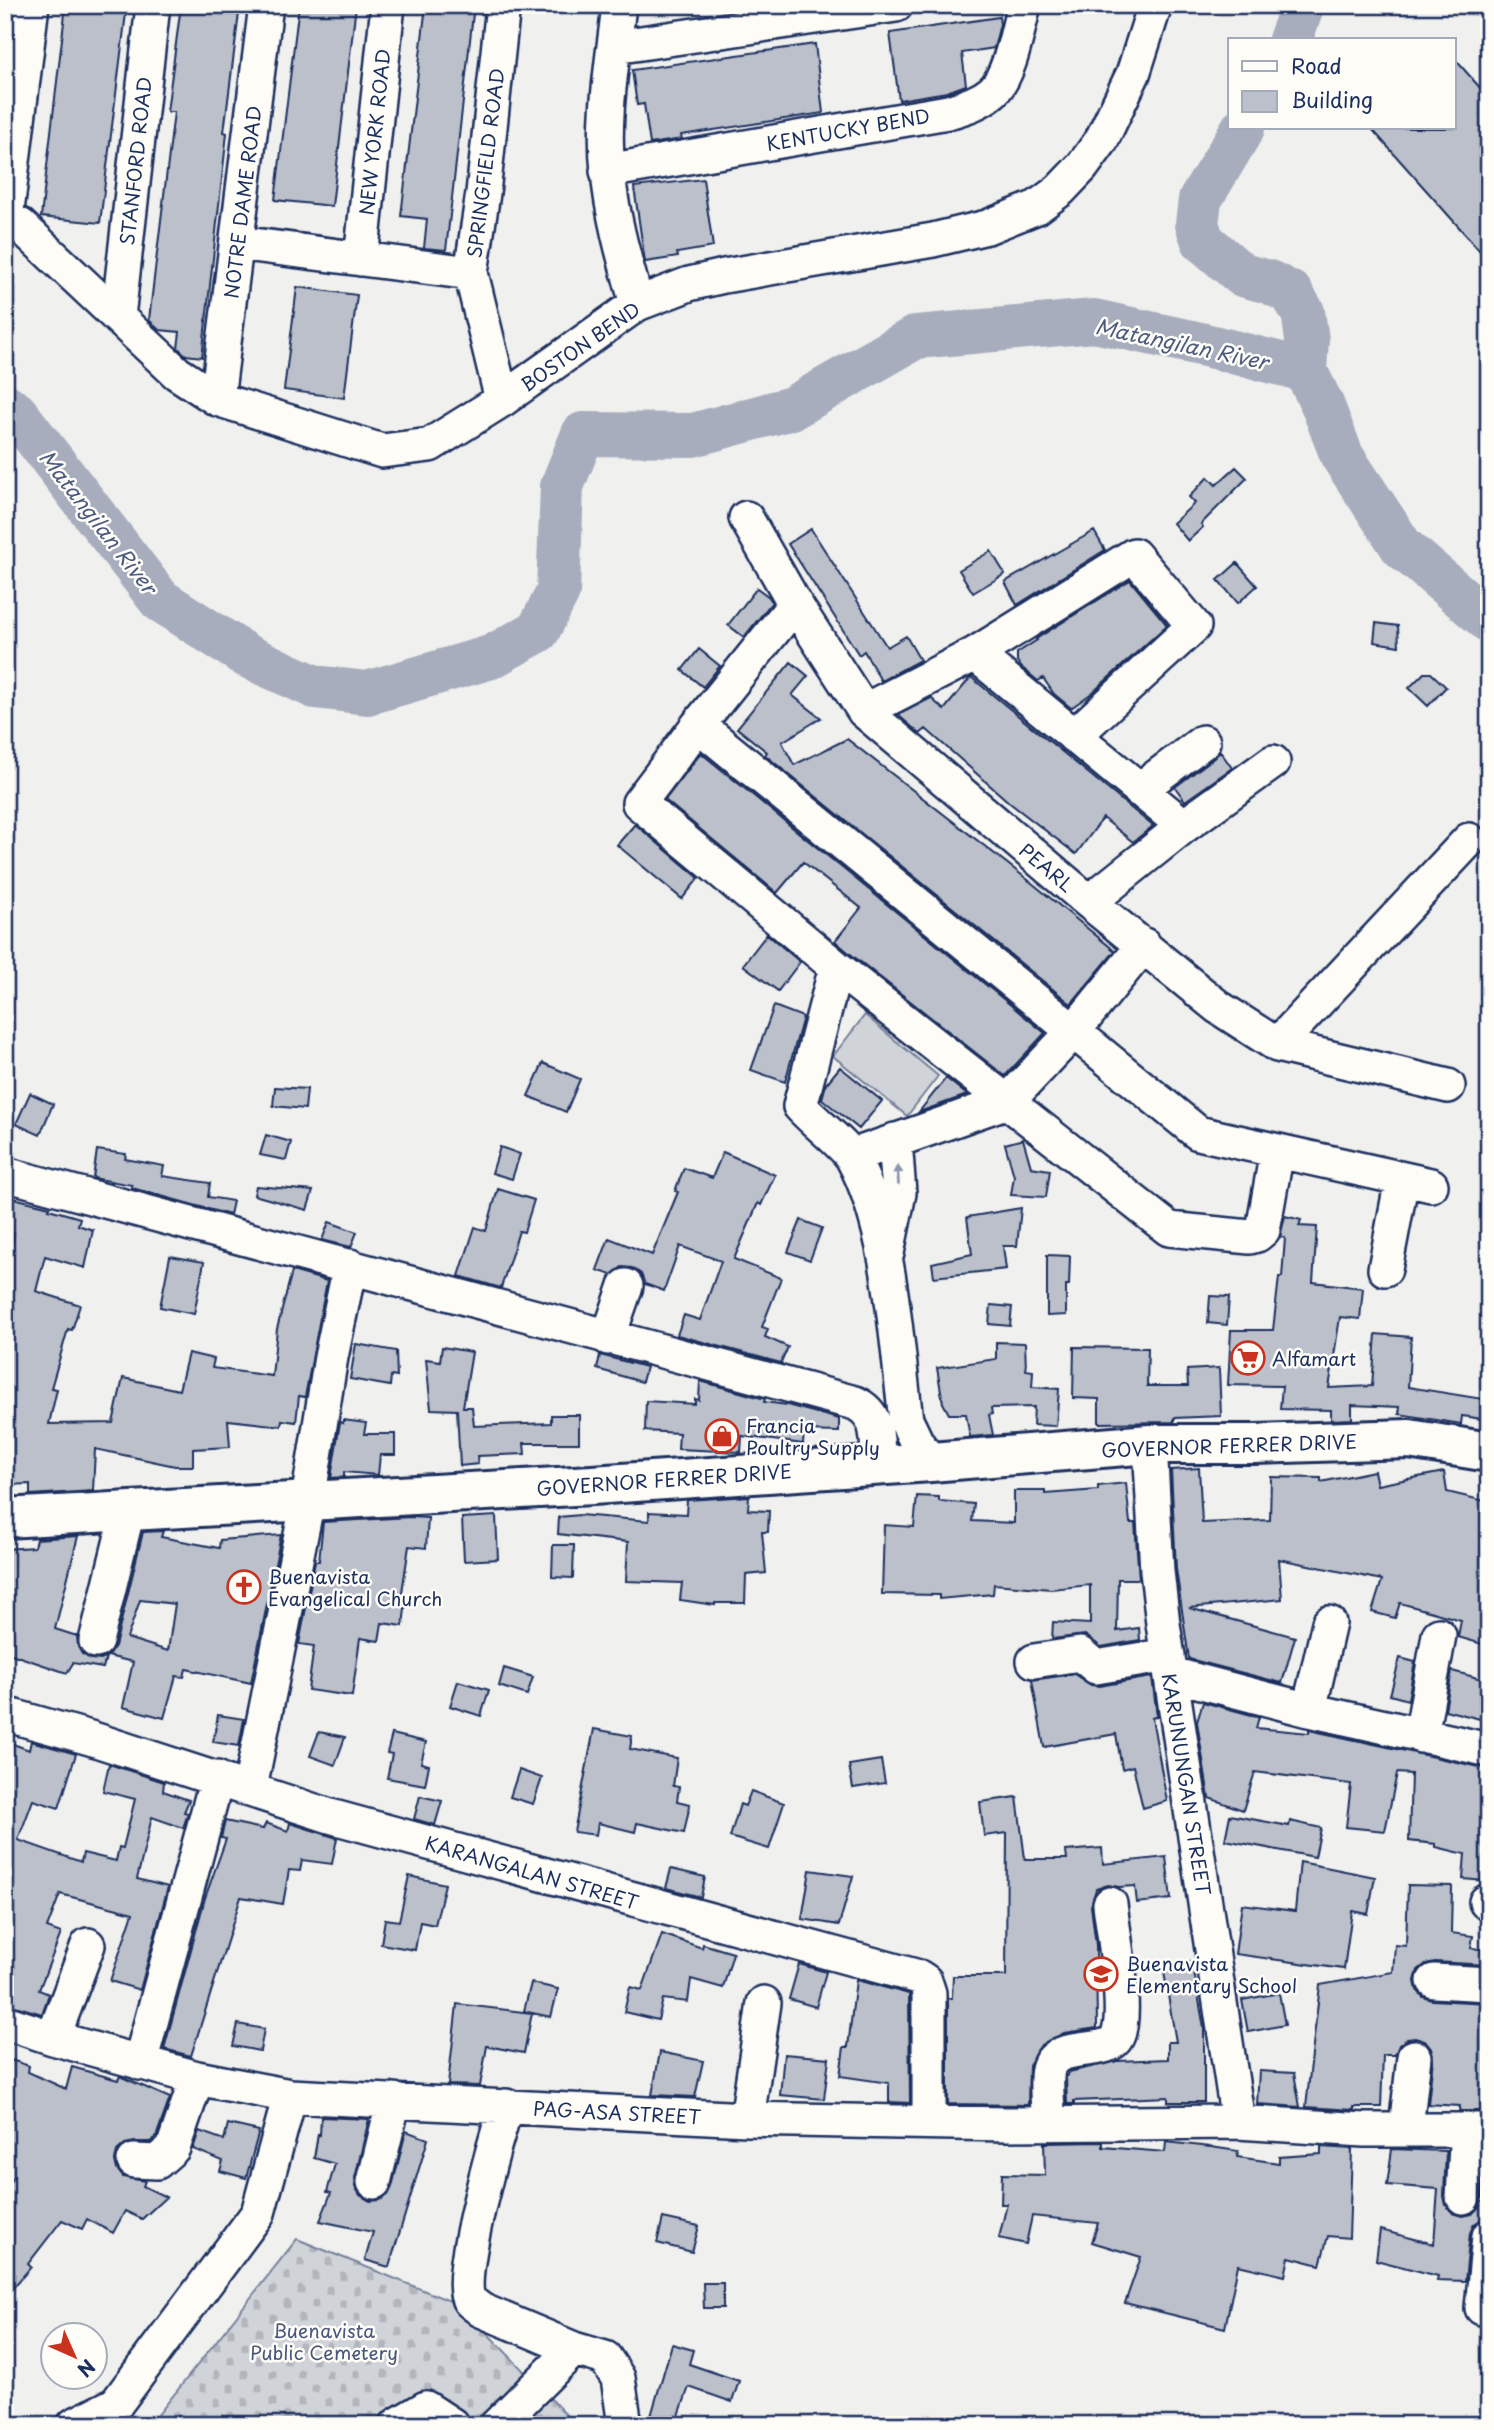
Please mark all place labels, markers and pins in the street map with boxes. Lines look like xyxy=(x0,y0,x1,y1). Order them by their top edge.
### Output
supermarket icon: Alfamart xyxy=(1229,1339,1267,1377)
place label: Alfamart xyxy=(1272,1344,1356,1372)
place label: Francia Poultry Supply xyxy=(746,1411,880,1461)
shop icon: Francia Poultry Supply xyxy=(703,1417,741,1455)
place label: Buenavista Evangelical Church xyxy=(268,1562,442,1612)
church icon: Buenavista Evangelical Church xyxy=(225,1568,263,1606)
place label: Buenavista Elementary School xyxy=(1126,1949,1297,1999)
school or university icon: Buenavista Elementary School xyxy=(1082,1955,1120,1993)

